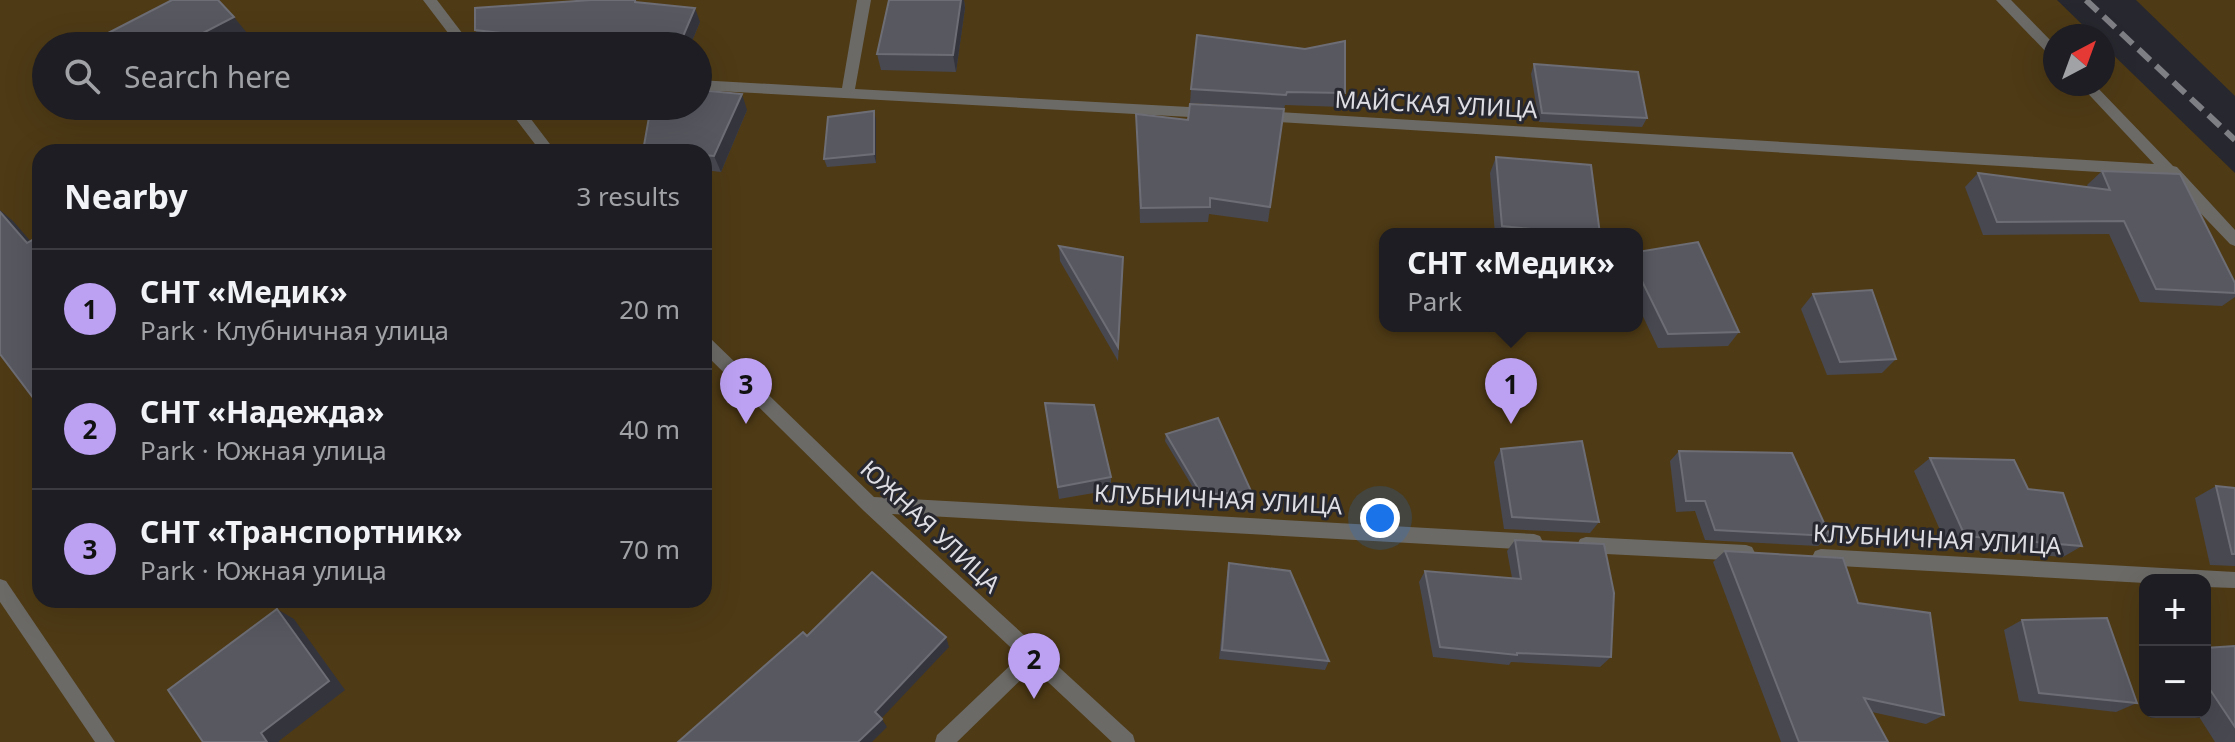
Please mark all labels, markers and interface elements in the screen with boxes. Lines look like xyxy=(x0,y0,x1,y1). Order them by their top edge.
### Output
north arrow xyxy=(2043,24,2115,96)
search box xyxy=(32,32,712,120)
icon: search xyxy=(60,54,104,98)
text: Search here xyxy=(124,56,291,97)
street label: МАЙСКАЯ УЛИЦА xyxy=(1334,82,1539,125)
text: Nearby xyxy=(64,173,188,219)
text: 3 results xyxy=(576,178,680,214)
popup xyxy=(1379,228,1643,332)
text: СНТ «Медик» xyxy=(1407,242,1615,283)
text: СНТ «Медик» xyxy=(140,271,348,312)
text: Park xyxy=(1407,283,1462,319)
text: 1 xyxy=(83,291,97,327)
text: 20 m xyxy=(619,291,680,327)
text: Park · Клубничная улица xyxy=(140,312,449,348)
pin: 3 xyxy=(720,358,772,424)
pin: 1 xyxy=(1485,358,1537,424)
text: СНТ «Надежда» xyxy=(140,391,384,432)
text: 2 xyxy=(83,411,97,447)
text: 40 m xyxy=(619,411,680,447)
text: Park · Южная улица xyxy=(140,432,387,468)
street label: ЮЖНАЯ УЛИЦА xyxy=(854,452,1009,600)
street label: КЛУБНИЧНАЯ УЛИЦА xyxy=(1093,476,1344,522)
your location xyxy=(1360,498,1400,538)
text: СНТ «Транспортник» xyxy=(140,511,463,552)
street label: КЛУБНИЧНАЯ УЛИЦА xyxy=(1812,516,2063,562)
text: 3 xyxy=(83,531,97,567)
text: 70 m xyxy=(619,531,680,567)
text: Park · Южная улица xyxy=(140,552,387,588)
map controls xyxy=(2139,574,2211,718)
button: + xyxy=(2139,574,2211,646)
pin: 2 xyxy=(1008,633,1060,699)
button: − xyxy=(2139,646,2211,718)

